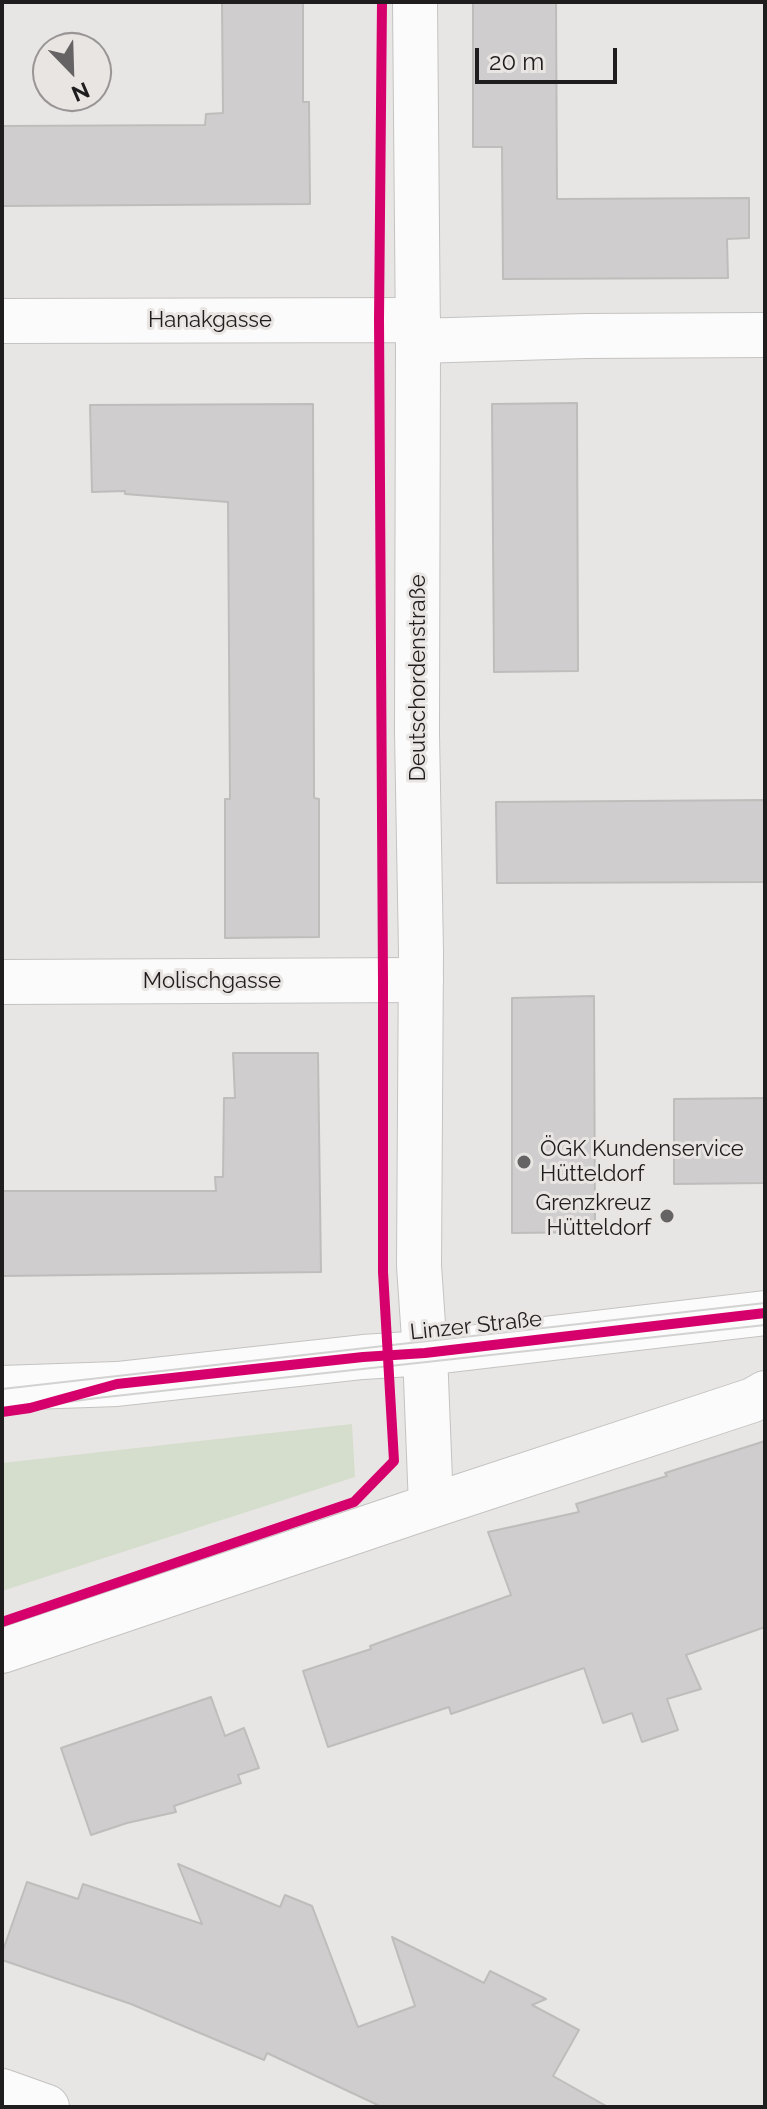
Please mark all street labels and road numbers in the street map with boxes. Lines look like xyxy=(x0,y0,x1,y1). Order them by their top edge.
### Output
street label: Hanakgasse xyxy=(148,307,272,333)
street label: Deutschordenstraße xyxy=(405,574,431,782)
street label: Molischgasse xyxy=(143,968,281,994)
street label: Linzer Straße xyxy=(409,1306,543,1346)

